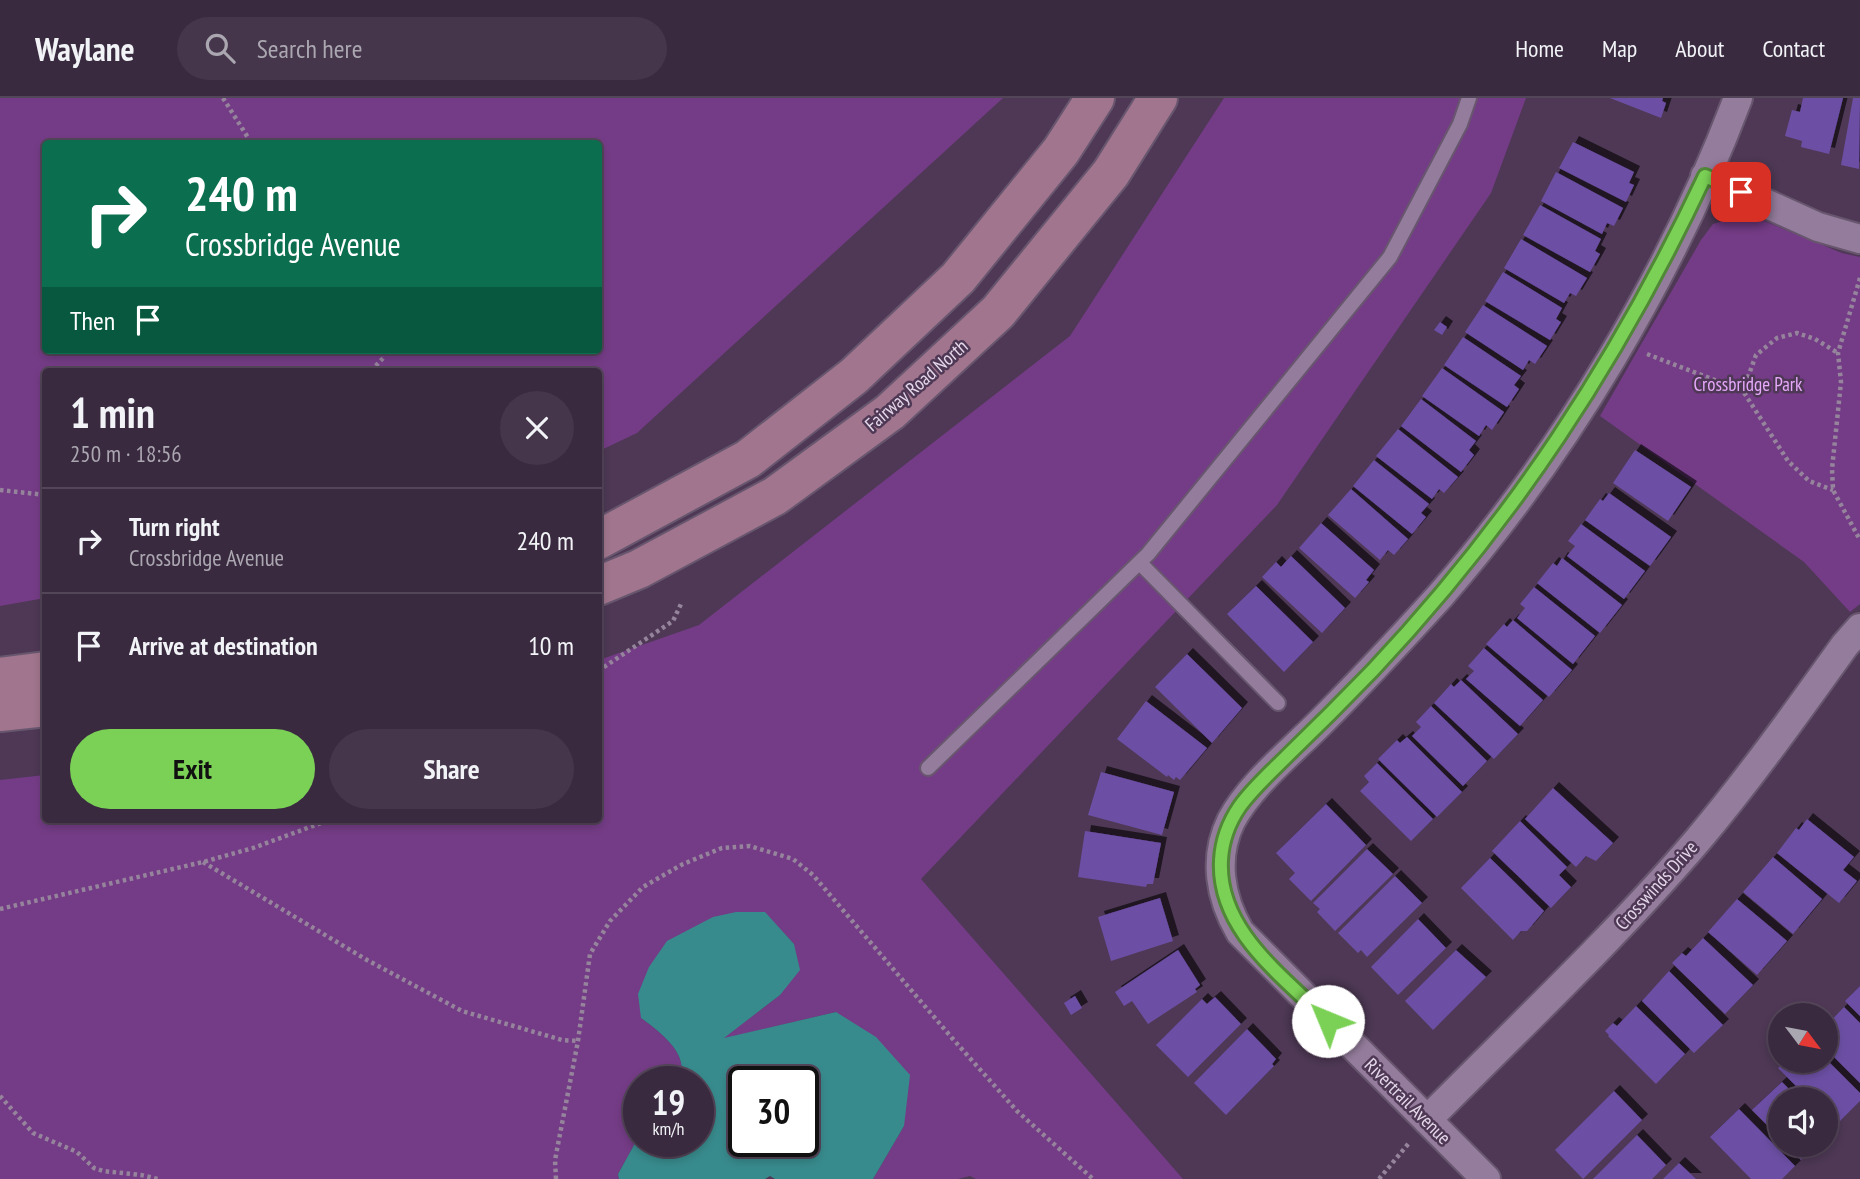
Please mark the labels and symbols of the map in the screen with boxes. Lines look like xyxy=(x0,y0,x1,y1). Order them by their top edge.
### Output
pin xyxy=(1711,162,1771,222)
street label: Fairway Road North xyxy=(860,334,972,436)
park label: Crossbridge Park xyxy=(1694,372,1803,396)
street label: Crosswinds Drive xyxy=(1610,835,1702,934)
position arrow xyxy=(1291,984,1365,1058)
north arrow xyxy=(1768,1003,1838,1073)
street label: Rivertrail Avenue xyxy=(1360,1053,1456,1149)
speed limit sign: 30 xyxy=(728,1066,819,1157)

